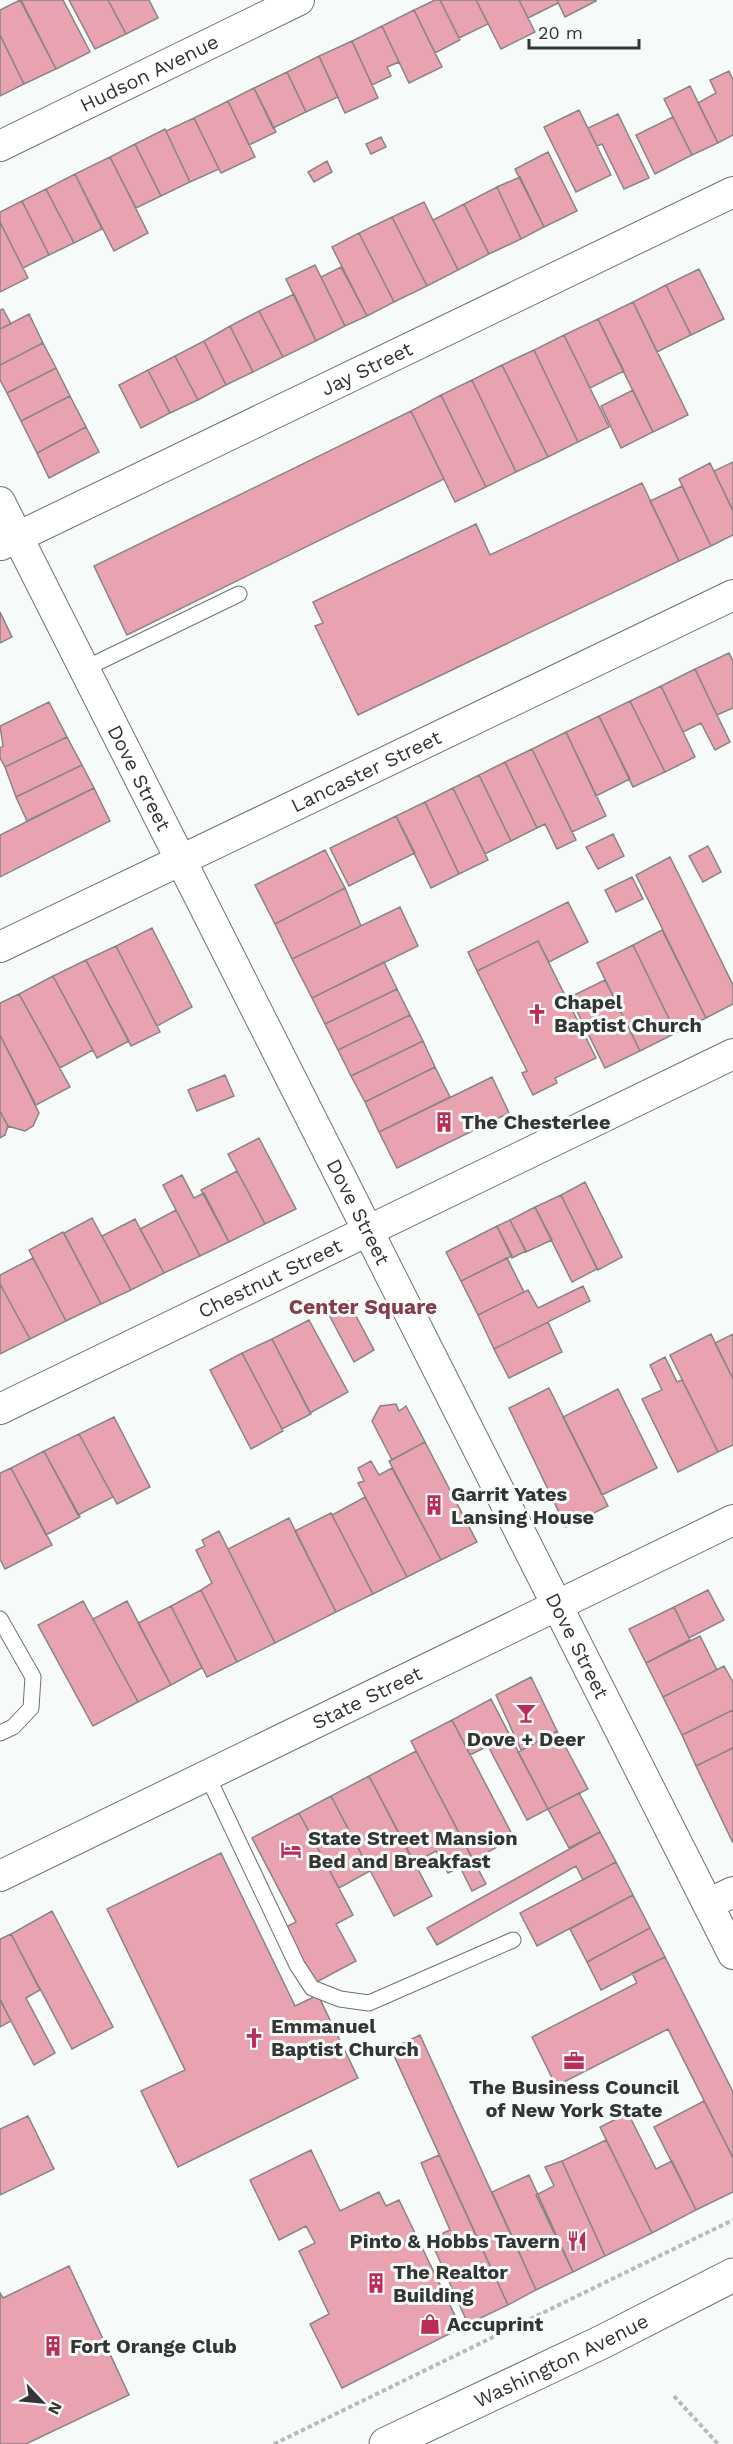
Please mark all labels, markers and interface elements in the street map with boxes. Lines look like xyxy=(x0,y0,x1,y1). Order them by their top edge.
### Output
scale bar xyxy=(529,12,638,50)
text: 20 m xyxy=(538,22,583,43)
street label: Hudson Avenue xyxy=(76,29,222,117)
street label: Jay Street xyxy=(317,336,417,401)
street label: Dove Street xyxy=(103,721,176,835)
street label: Lancaster Street xyxy=(287,725,445,817)
place label: Chapel Baptist Church xyxy=(554,990,702,1037)
church icon: Chapel Baptist Church xyxy=(525,1002,549,1026)
building icon: The Chesterlee xyxy=(432,1110,456,1134)
place label: The Chesterlee xyxy=(461,1110,610,1134)
street label: Dove Street xyxy=(322,1155,395,1269)
street label: Chestnut Street xyxy=(194,1233,346,1323)
district label: Center Square xyxy=(289,1294,437,1319)
place label: Garrit Yates Lansing House xyxy=(451,1482,594,1529)
building icon: Garrit Yates Lansing House xyxy=(422,1493,446,1517)
street label: Dove Street xyxy=(541,1589,614,1703)
street label: State Street xyxy=(308,1661,426,1735)
bar icon: Dove + Deer xyxy=(514,1701,538,1725)
place label: Dove + Deer xyxy=(467,1727,586,1751)
place label: State Street Mansion Bed and Breakfast xyxy=(308,1826,518,1873)
hotel icon: State Street Mansion Bed and Breakfast xyxy=(279,1838,303,1862)
place label: Emmanuel Baptist Church xyxy=(271,2014,419,2061)
church icon: Emmanuel Baptist Church xyxy=(242,2026,266,2050)
office icon: The Business Council of New York State xyxy=(562,2049,586,2073)
place label: The Business Council of New York State xyxy=(469,2075,680,2122)
place label: Pinto & Hobbs Tavern xyxy=(349,2229,560,2253)
restaurant icon: Pinto & Hobbs Tavern xyxy=(565,2229,589,2253)
place label: The Realtor Building xyxy=(393,2260,508,2307)
building icon: The Realtor Building xyxy=(364,2271,388,2295)
street label: Washington Avenue xyxy=(470,2308,652,2413)
shop icon: Accuprint xyxy=(418,2312,442,2336)
place label: Accuprint xyxy=(447,2312,544,2336)
building icon: Fort Orange Club xyxy=(41,2334,65,2358)
place label: Fort Orange Club xyxy=(70,2334,237,2358)
north arrow xyxy=(12,2372,72,2432)
text: N xyxy=(44,2399,66,2418)

